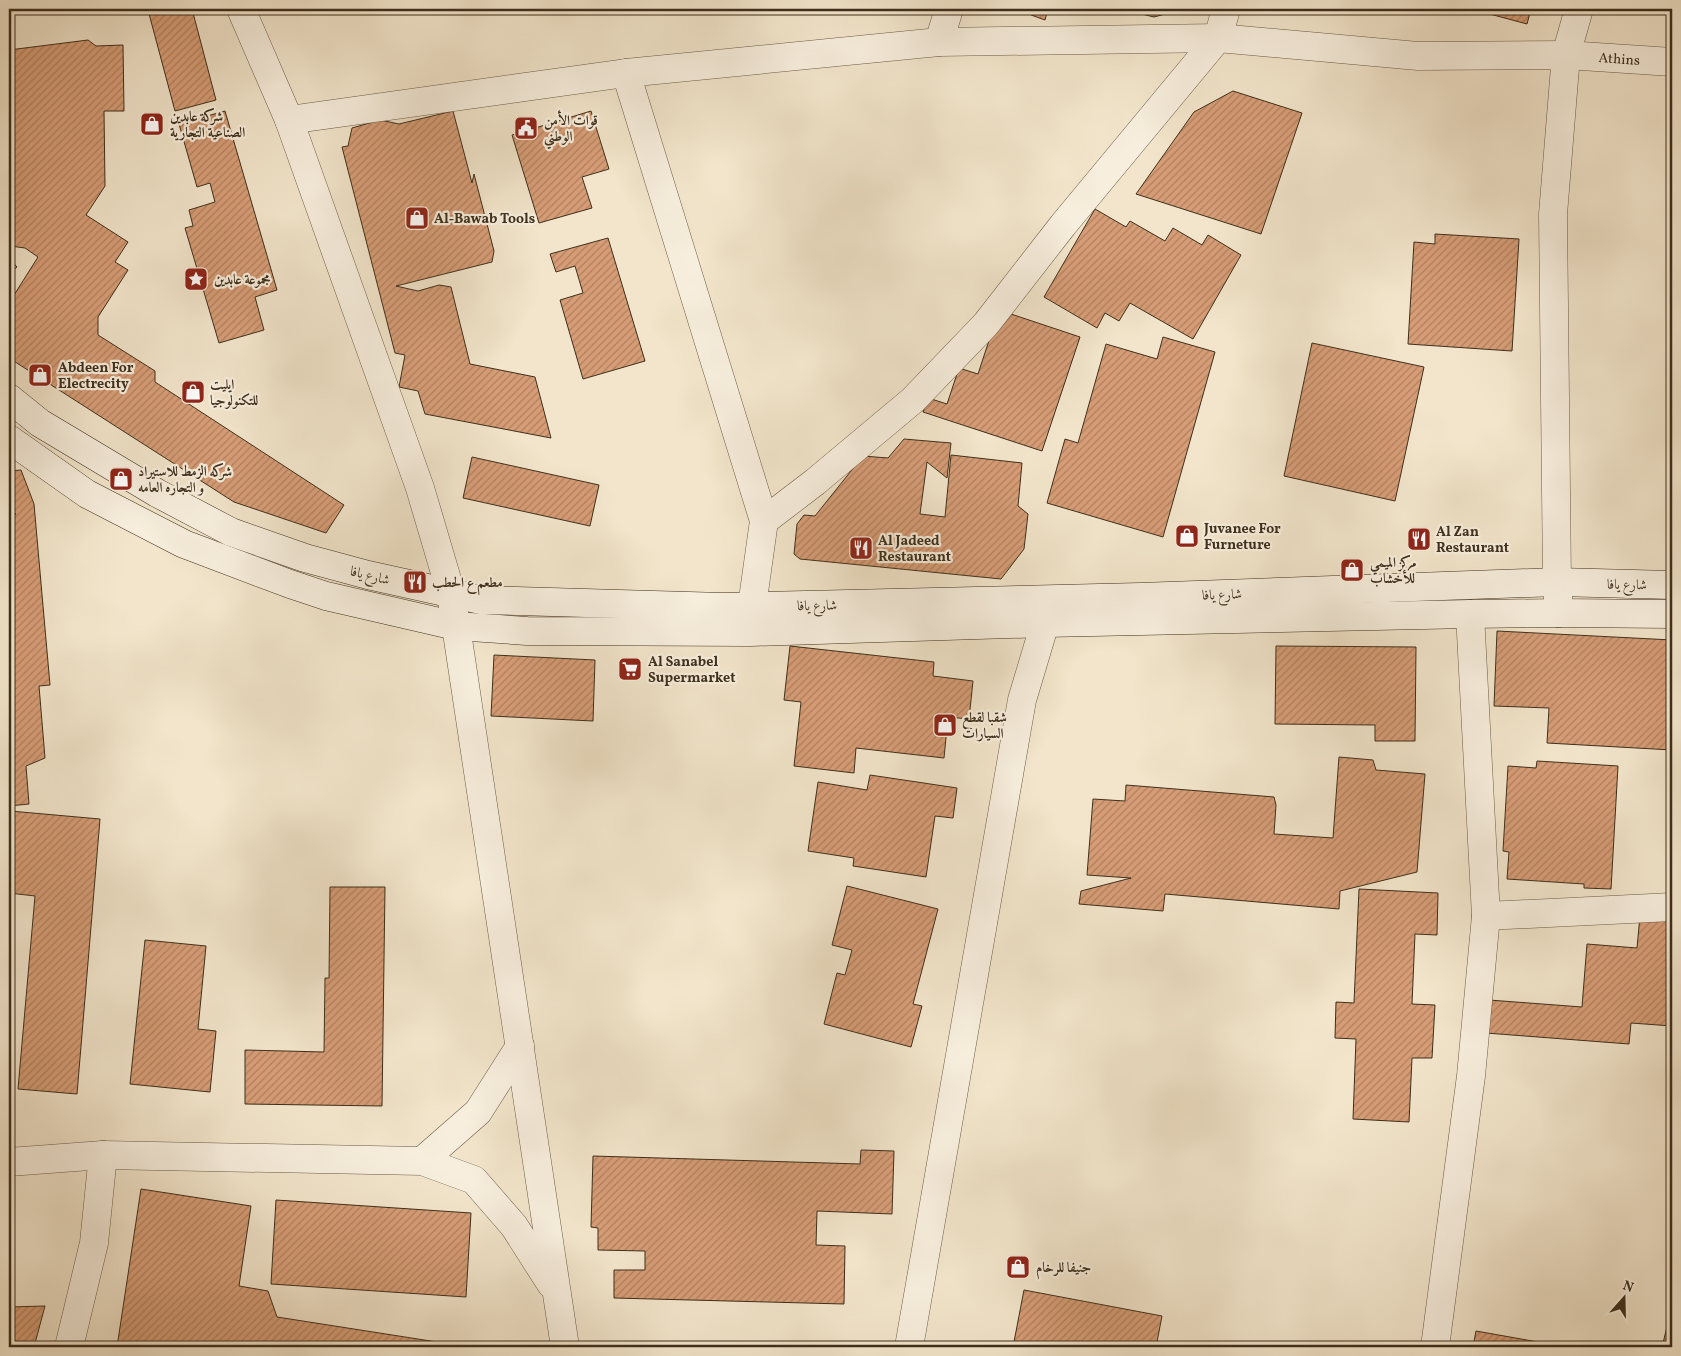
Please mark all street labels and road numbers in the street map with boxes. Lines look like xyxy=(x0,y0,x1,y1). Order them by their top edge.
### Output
street label: Athins xyxy=(1598,49,1640,71)
street label: شارع يافا xyxy=(348,562,392,592)
street label: شارع يافا xyxy=(1607,576,1647,596)
street label: شارع يافا xyxy=(1202,585,1243,607)
street label: شارع يافا xyxy=(797,597,837,617)

